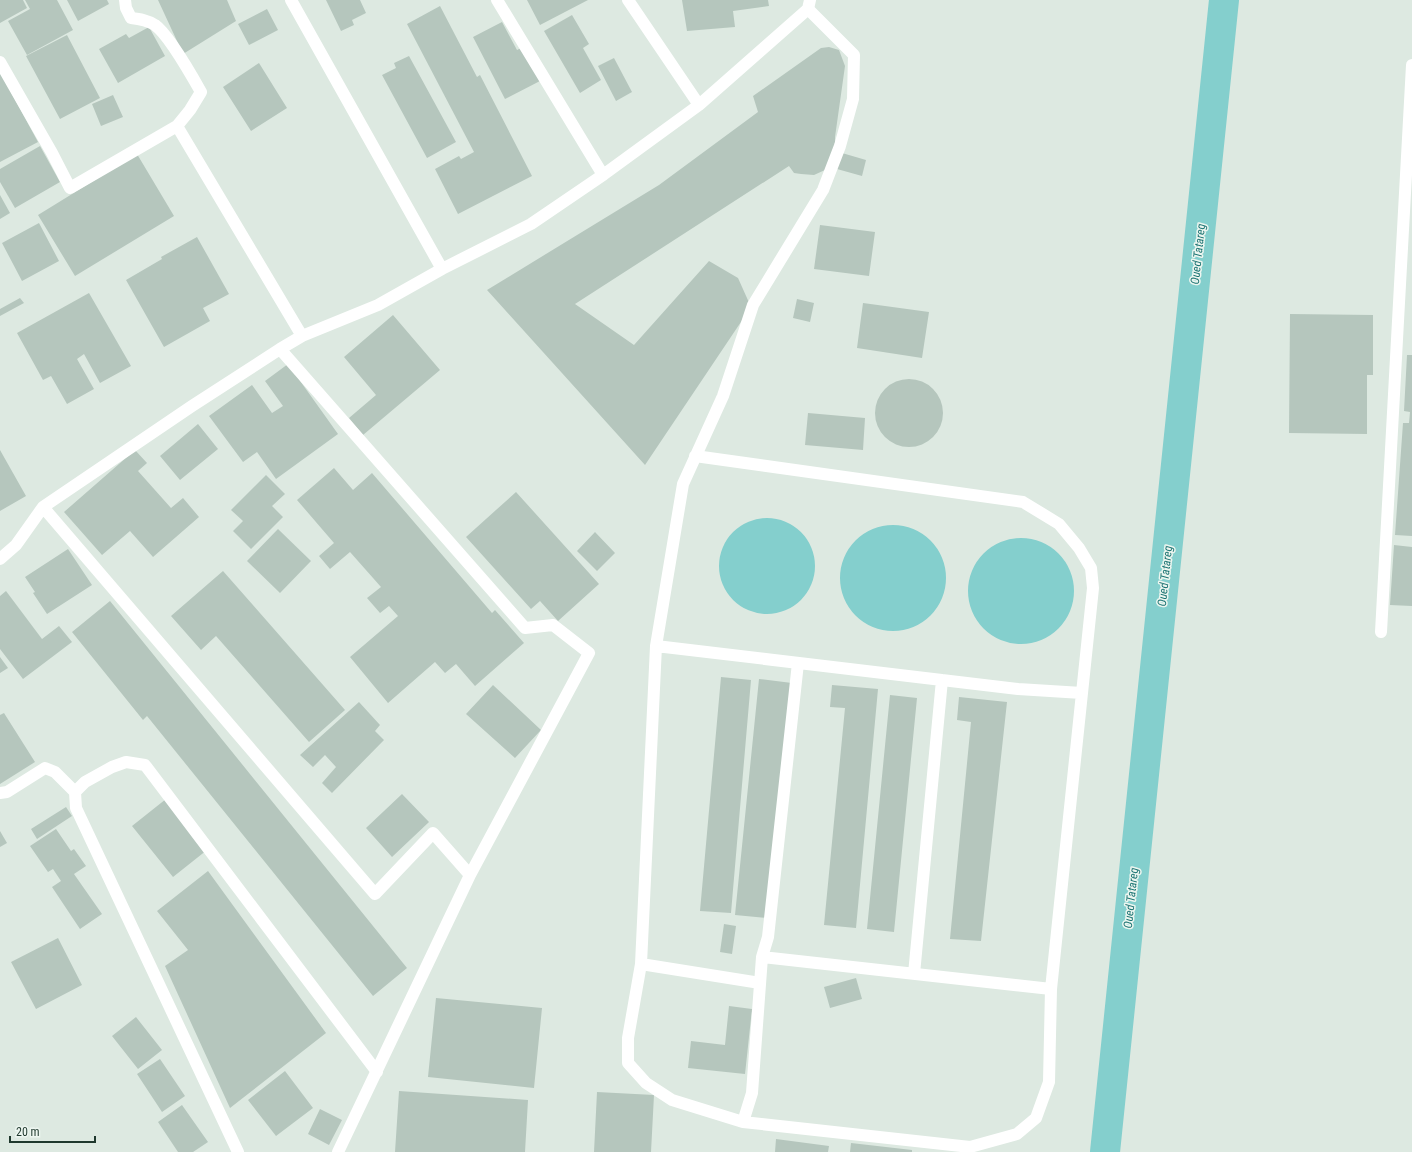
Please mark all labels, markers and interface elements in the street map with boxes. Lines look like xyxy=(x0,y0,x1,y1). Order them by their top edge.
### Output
water label: Oued Tatareg xyxy=(1188,223,1208,285)
water label: Oued Tatareg xyxy=(1155,545,1175,607)
water label: Oued Tatareg xyxy=(1121,867,1141,929)
scale bar xyxy=(10,1118,95,1144)
text: 20 m xyxy=(16,1125,40,1139)

